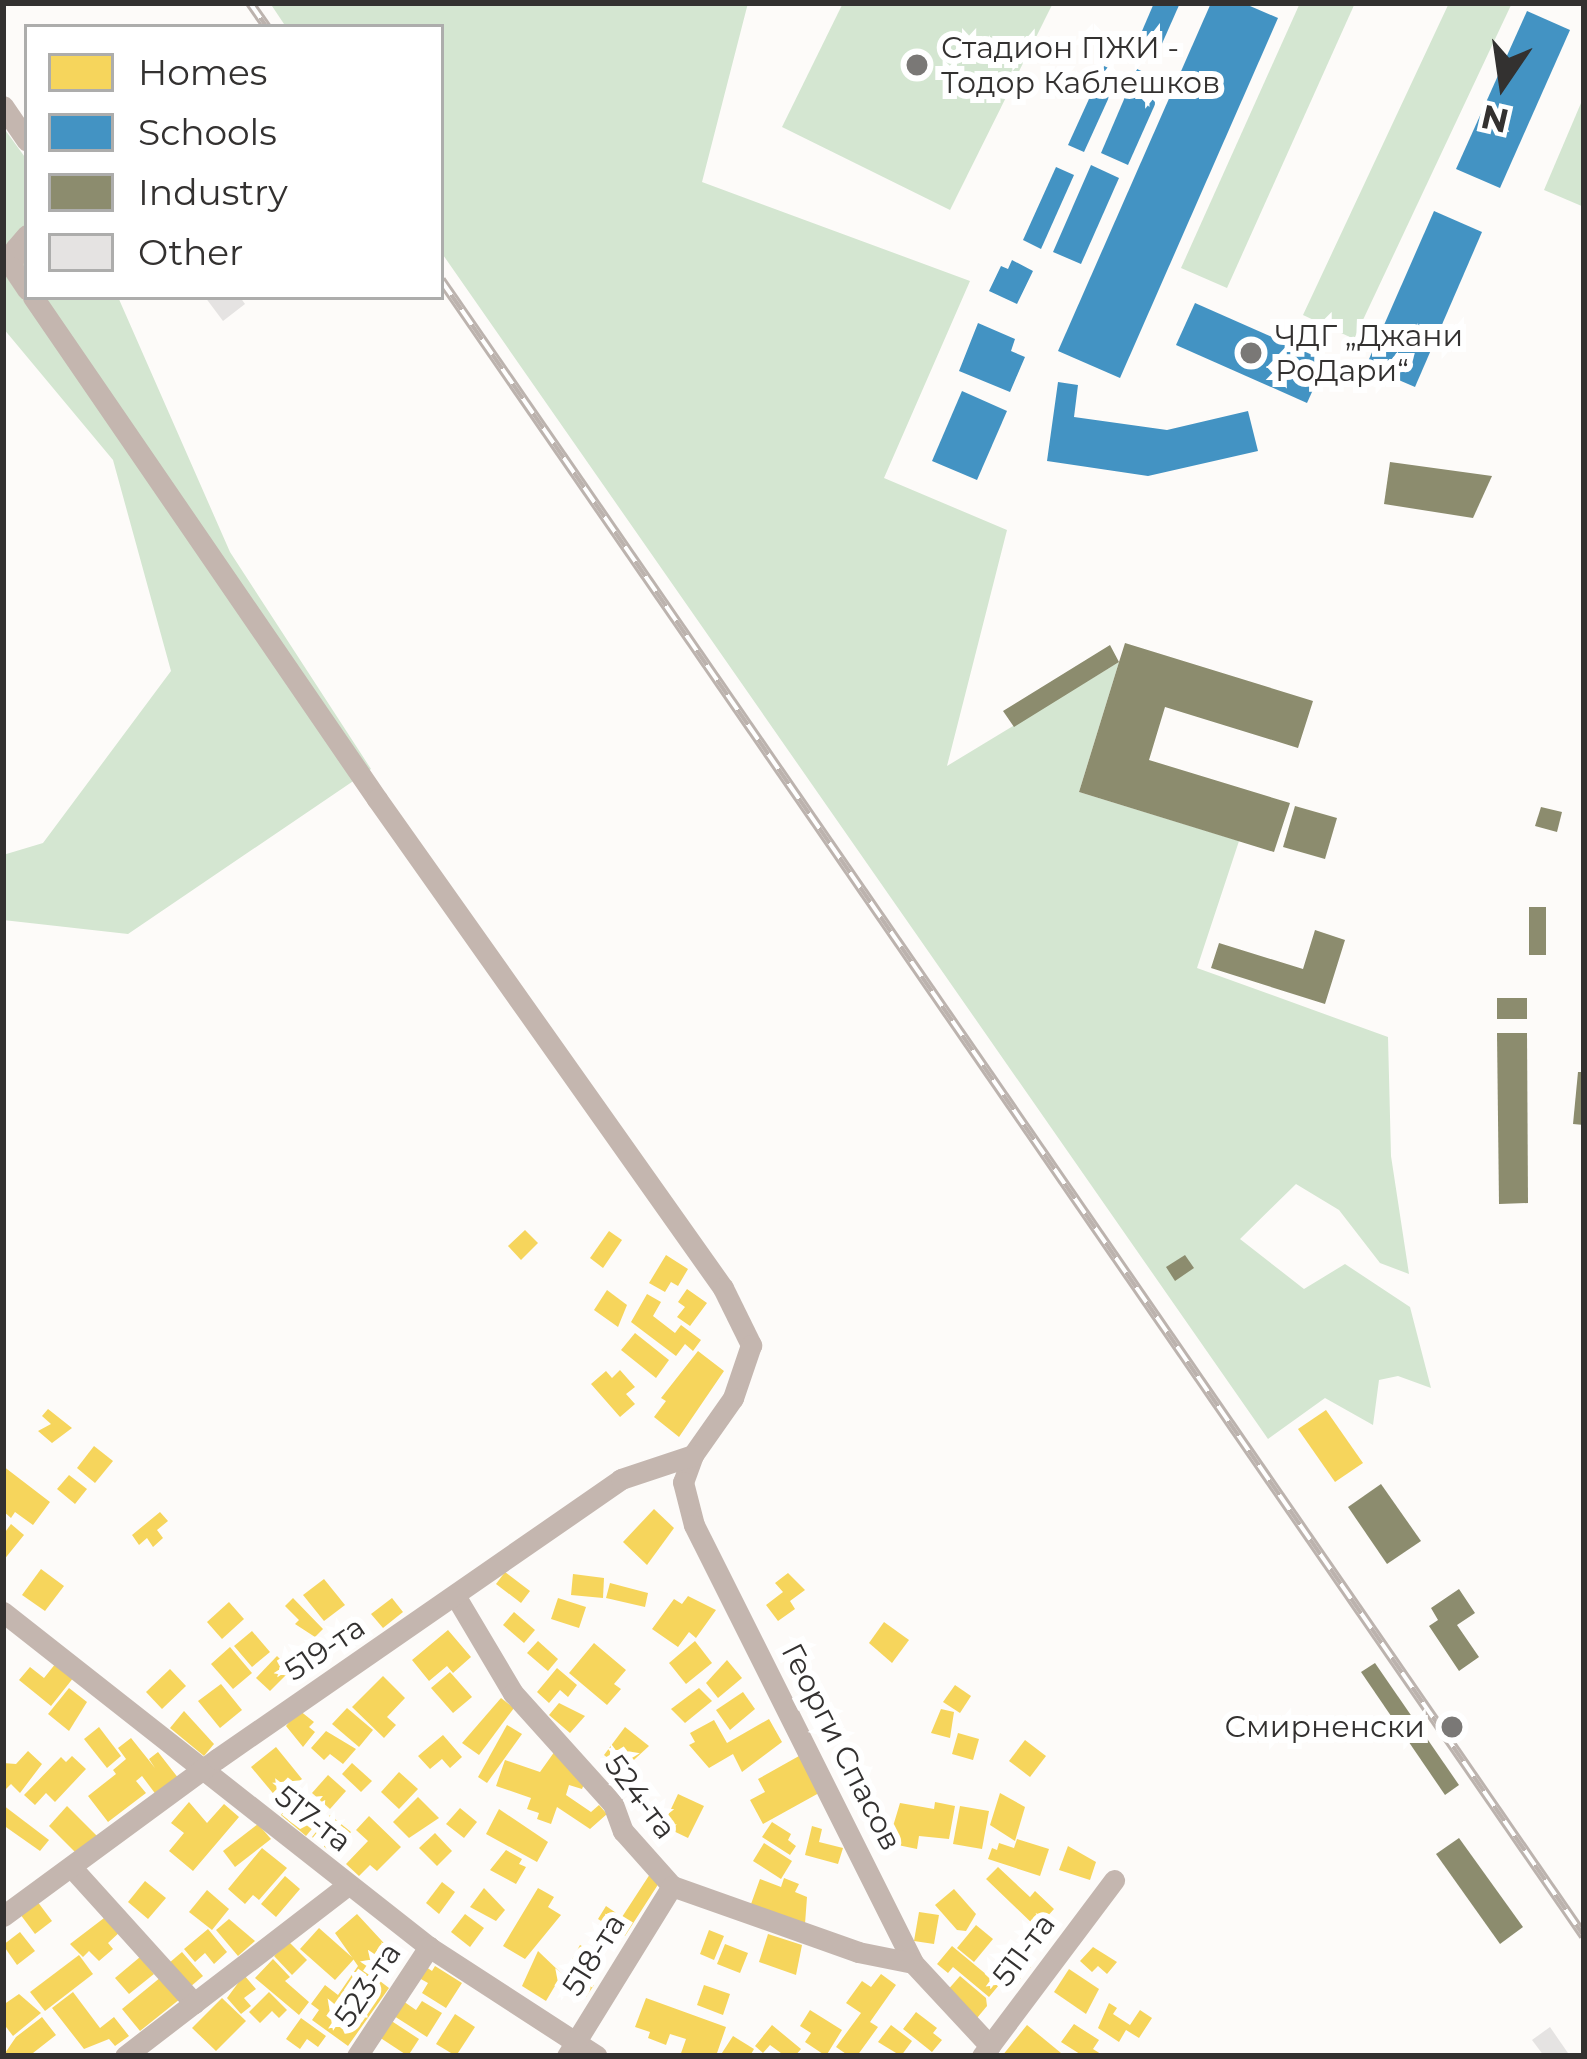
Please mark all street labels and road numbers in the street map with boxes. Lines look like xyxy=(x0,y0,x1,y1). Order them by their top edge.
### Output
street label: 519-та xyxy=(278,1609,372,1689)
street label: Георги Спасов xyxy=(773,1637,909,1857)
street label: 524-та xyxy=(597,1748,683,1846)
street label: 517-та xyxy=(268,1778,358,1860)
street label: 511-та xyxy=(985,1907,1063,1993)
street label: 518-та xyxy=(555,1908,633,2002)
street label: 523-та xyxy=(327,1936,409,2034)

